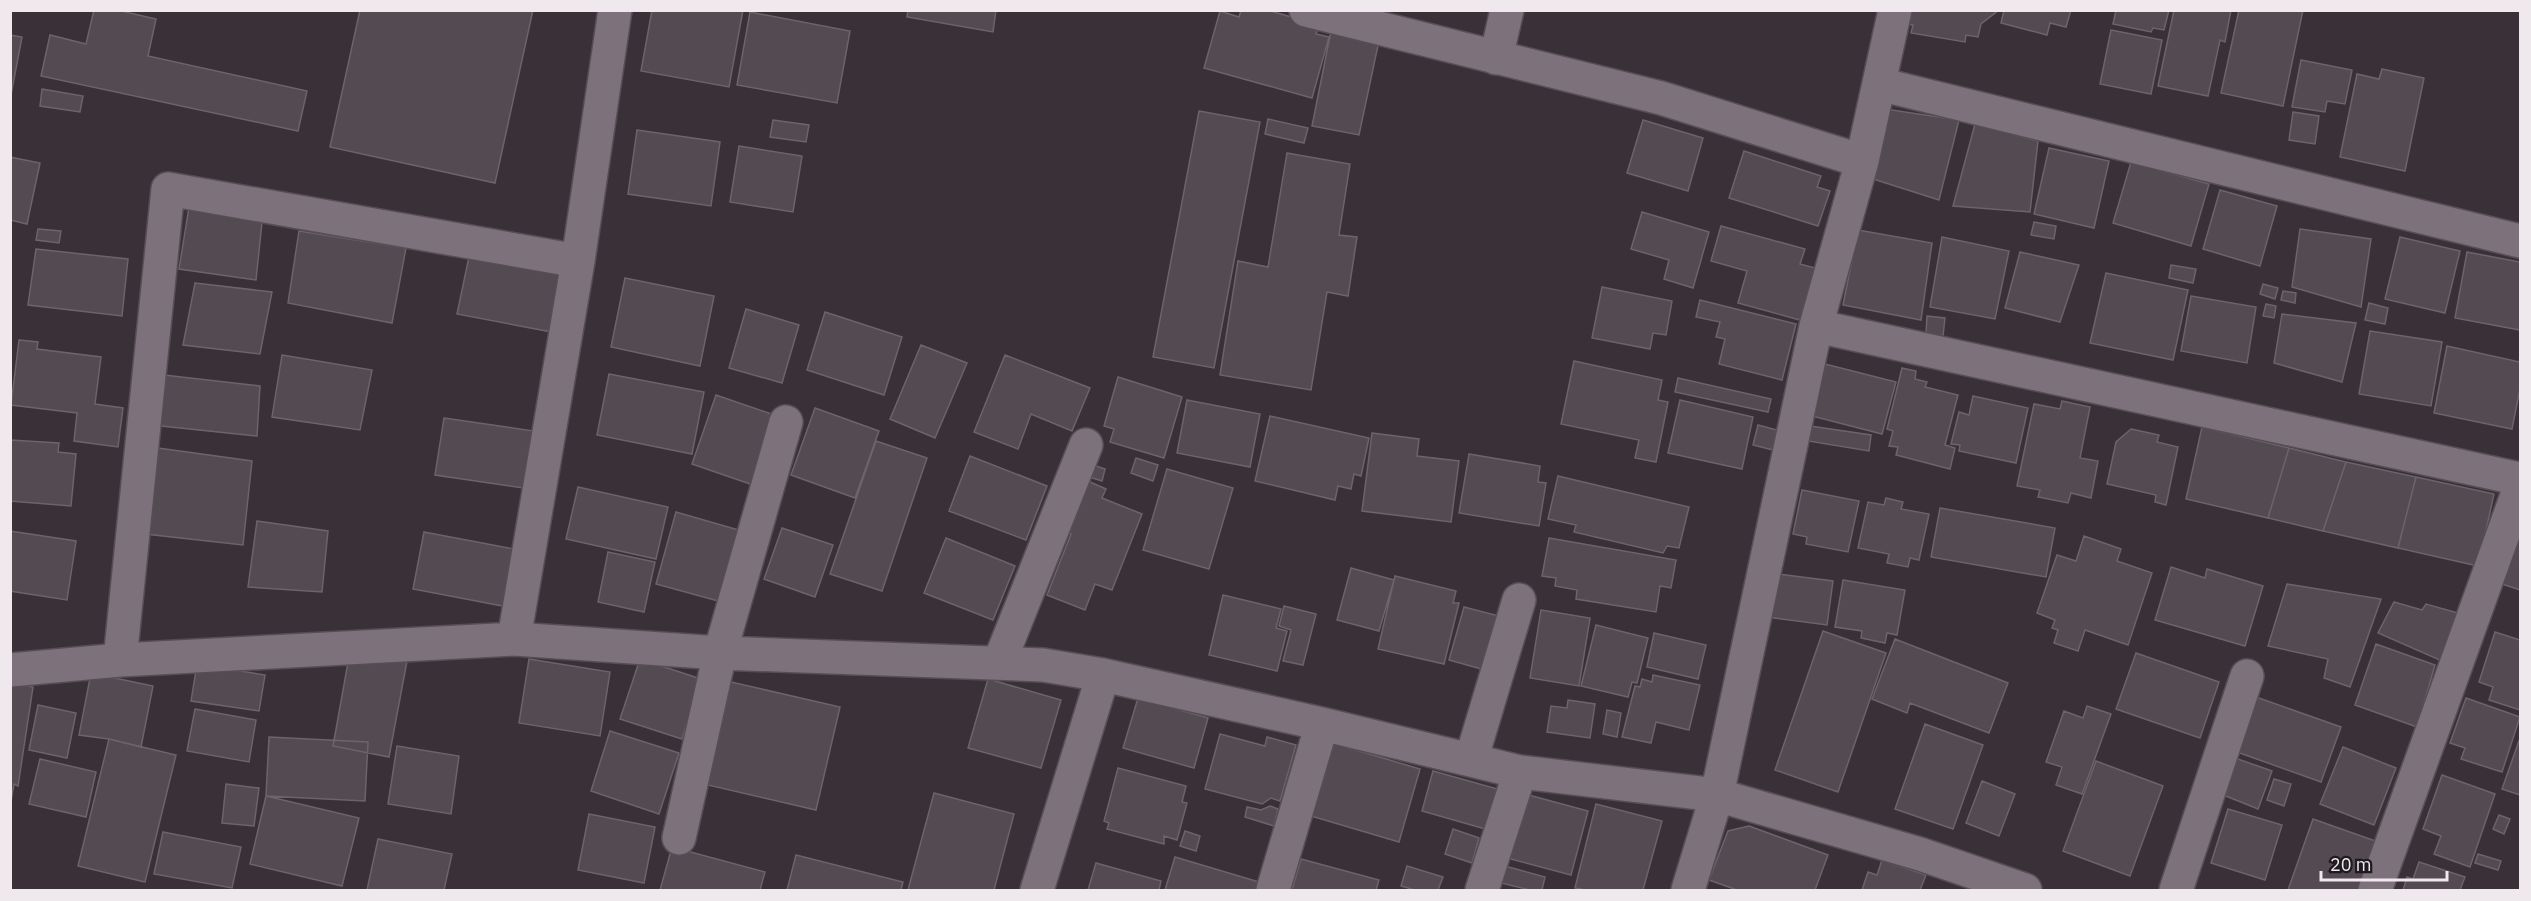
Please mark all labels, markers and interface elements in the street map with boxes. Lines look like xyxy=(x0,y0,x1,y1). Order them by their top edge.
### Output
scale bar xyxy=(2321,844,2447,882)
text: 20 m xyxy=(2330,853,2372,876)

